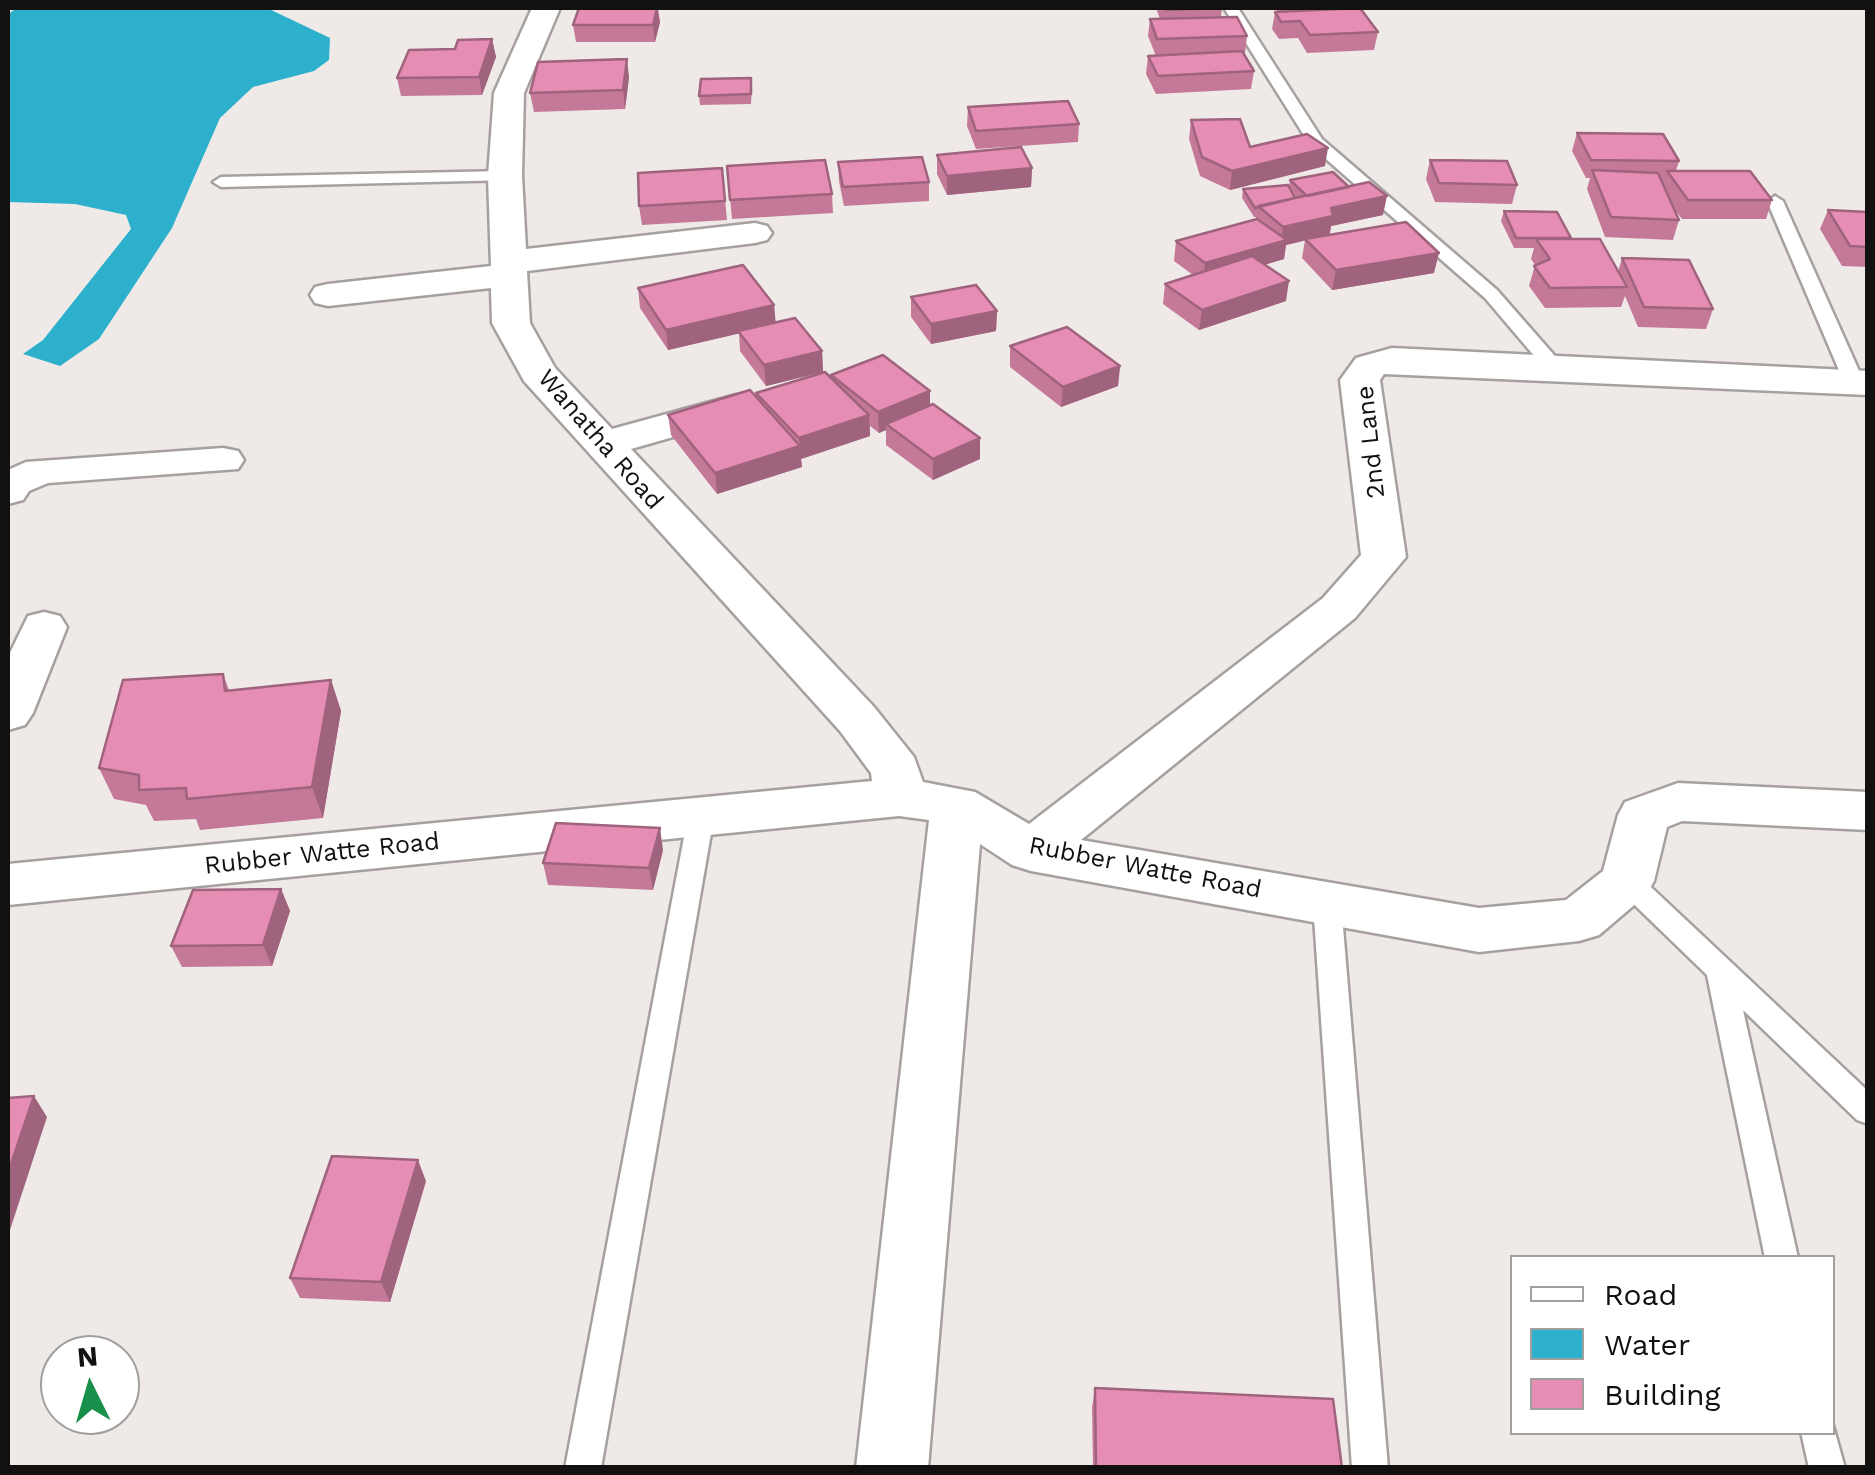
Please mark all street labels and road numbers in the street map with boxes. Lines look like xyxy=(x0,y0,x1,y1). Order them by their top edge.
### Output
street label: Wanatha Road xyxy=(531,364,669,516)
street label: 2nd Lane xyxy=(1350,384,1392,500)
street label: Rubber Watte Road xyxy=(203,827,441,881)
street label: Rubber Watte Road xyxy=(1026,831,1264,905)

